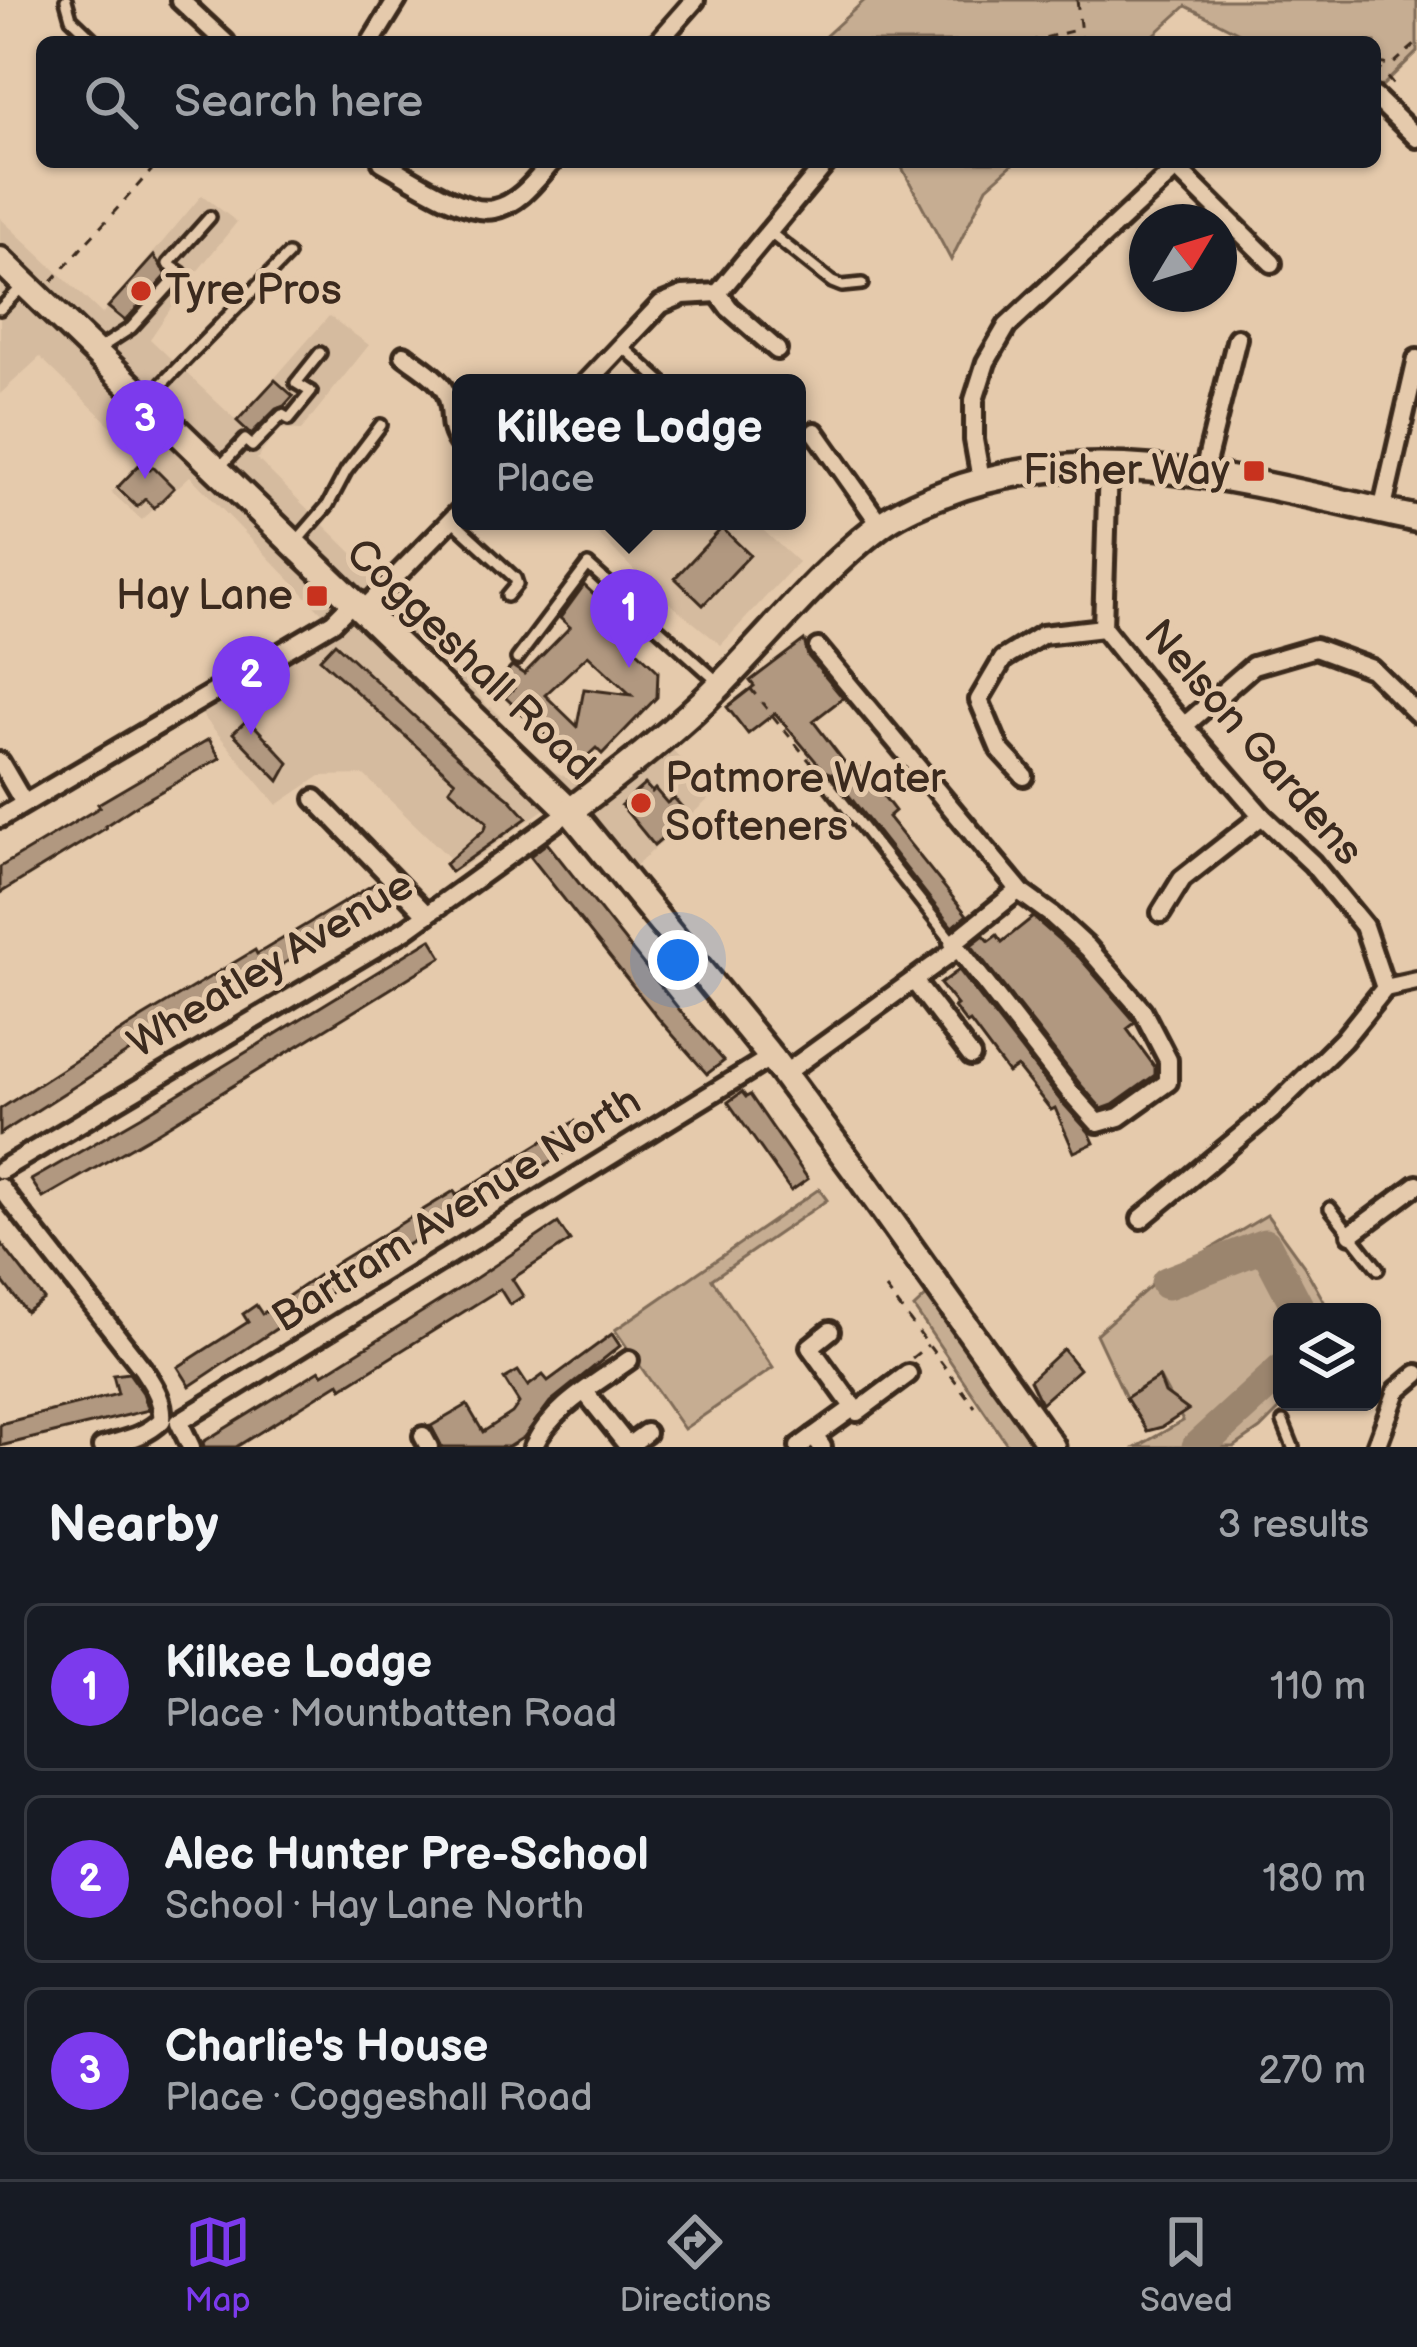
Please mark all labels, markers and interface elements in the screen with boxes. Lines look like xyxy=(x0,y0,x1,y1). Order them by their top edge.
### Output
search box xyxy=(36,36,1381,168)
icon: search xyxy=(78,69,144,135)
text: Search here xyxy=(174,75,423,130)
north arrow xyxy=(1129,204,1237,312)
place label: Tyre Pros xyxy=(165,266,342,317)
marker: Tyre Pros xyxy=(128,278,154,304)
popup xyxy=(452,374,806,530)
pin: 3 xyxy=(106,380,184,479)
text: Kilkee Lodge xyxy=(495,401,763,456)
place label: Fisher Way xyxy=(1023,446,1230,497)
text: Place xyxy=(495,456,594,503)
marker: Fisher Way xyxy=(1241,458,1267,484)
street label: Coggeshall Road xyxy=(335,528,605,792)
pin: 1 xyxy=(590,569,668,668)
place label: Hay Lane xyxy=(116,571,293,622)
marker: Hay Lane xyxy=(304,583,330,609)
street label: Nelson Gardens xyxy=(1133,610,1373,876)
pin: 2 xyxy=(212,636,290,735)
place label: Patmore Water Softeners xyxy=(665,754,946,853)
marker: Patmore Water Softeners xyxy=(628,790,654,816)
street label: Wheatley Avenue xyxy=(119,860,423,1070)
your location xyxy=(648,930,708,990)
street label: Bartram Avenue North xyxy=(263,1076,651,1344)
map controls xyxy=(1273,1303,1381,1411)
button: layers xyxy=(1273,1303,1381,1411)
text: Nearby xyxy=(48,1495,219,1556)
text: 3 results xyxy=(1217,1502,1369,1549)
text: Kilkee Lodge xyxy=(165,1636,432,1691)
text: 1 xyxy=(82,1664,98,1711)
text: 110 m xyxy=(1270,1664,1366,1711)
text: Place · Mountbatten Road xyxy=(165,1691,617,1738)
text: Alec Hunter Pre-School xyxy=(165,1828,649,1883)
text: 2 xyxy=(78,1856,102,1903)
text: 180 m xyxy=(1262,1856,1366,1903)
text: School · Hay Lane North xyxy=(165,1883,584,1930)
text: Charlie's House xyxy=(165,2020,488,2075)
text: 3 xyxy=(79,2048,101,2095)
text: 270 m xyxy=(1258,2048,1366,2095)
text: Place · Coggeshall Road xyxy=(165,2075,593,2122)
tab: Map xyxy=(184,2209,251,2321)
tab: Directions xyxy=(619,2209,771,2321)
tab: Saved xyxy=(1140,2209,1233,2321)

